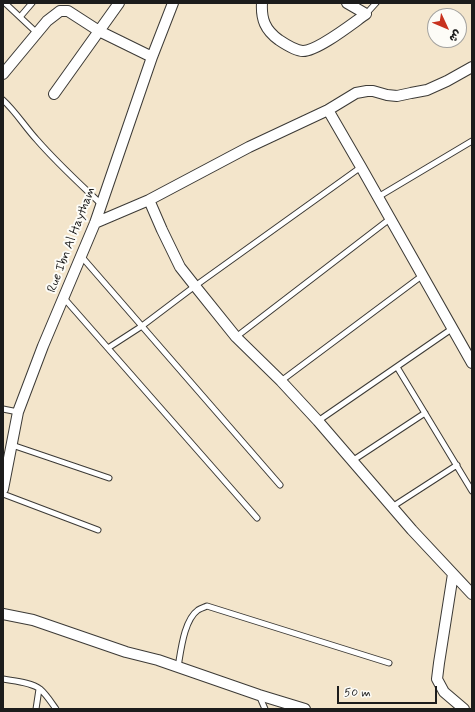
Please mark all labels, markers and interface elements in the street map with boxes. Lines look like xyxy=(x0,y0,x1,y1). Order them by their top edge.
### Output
north arrow xyxy=(427,8,467,48)
text: ش xyxy=(446,26,464,45)
street label: Rue Ibn Al Haytham xyxy=(45,185,99,295)
scale bar xyxy=(339,678,439,704)
text: 50 m xyxy=(344,685,371,701)

